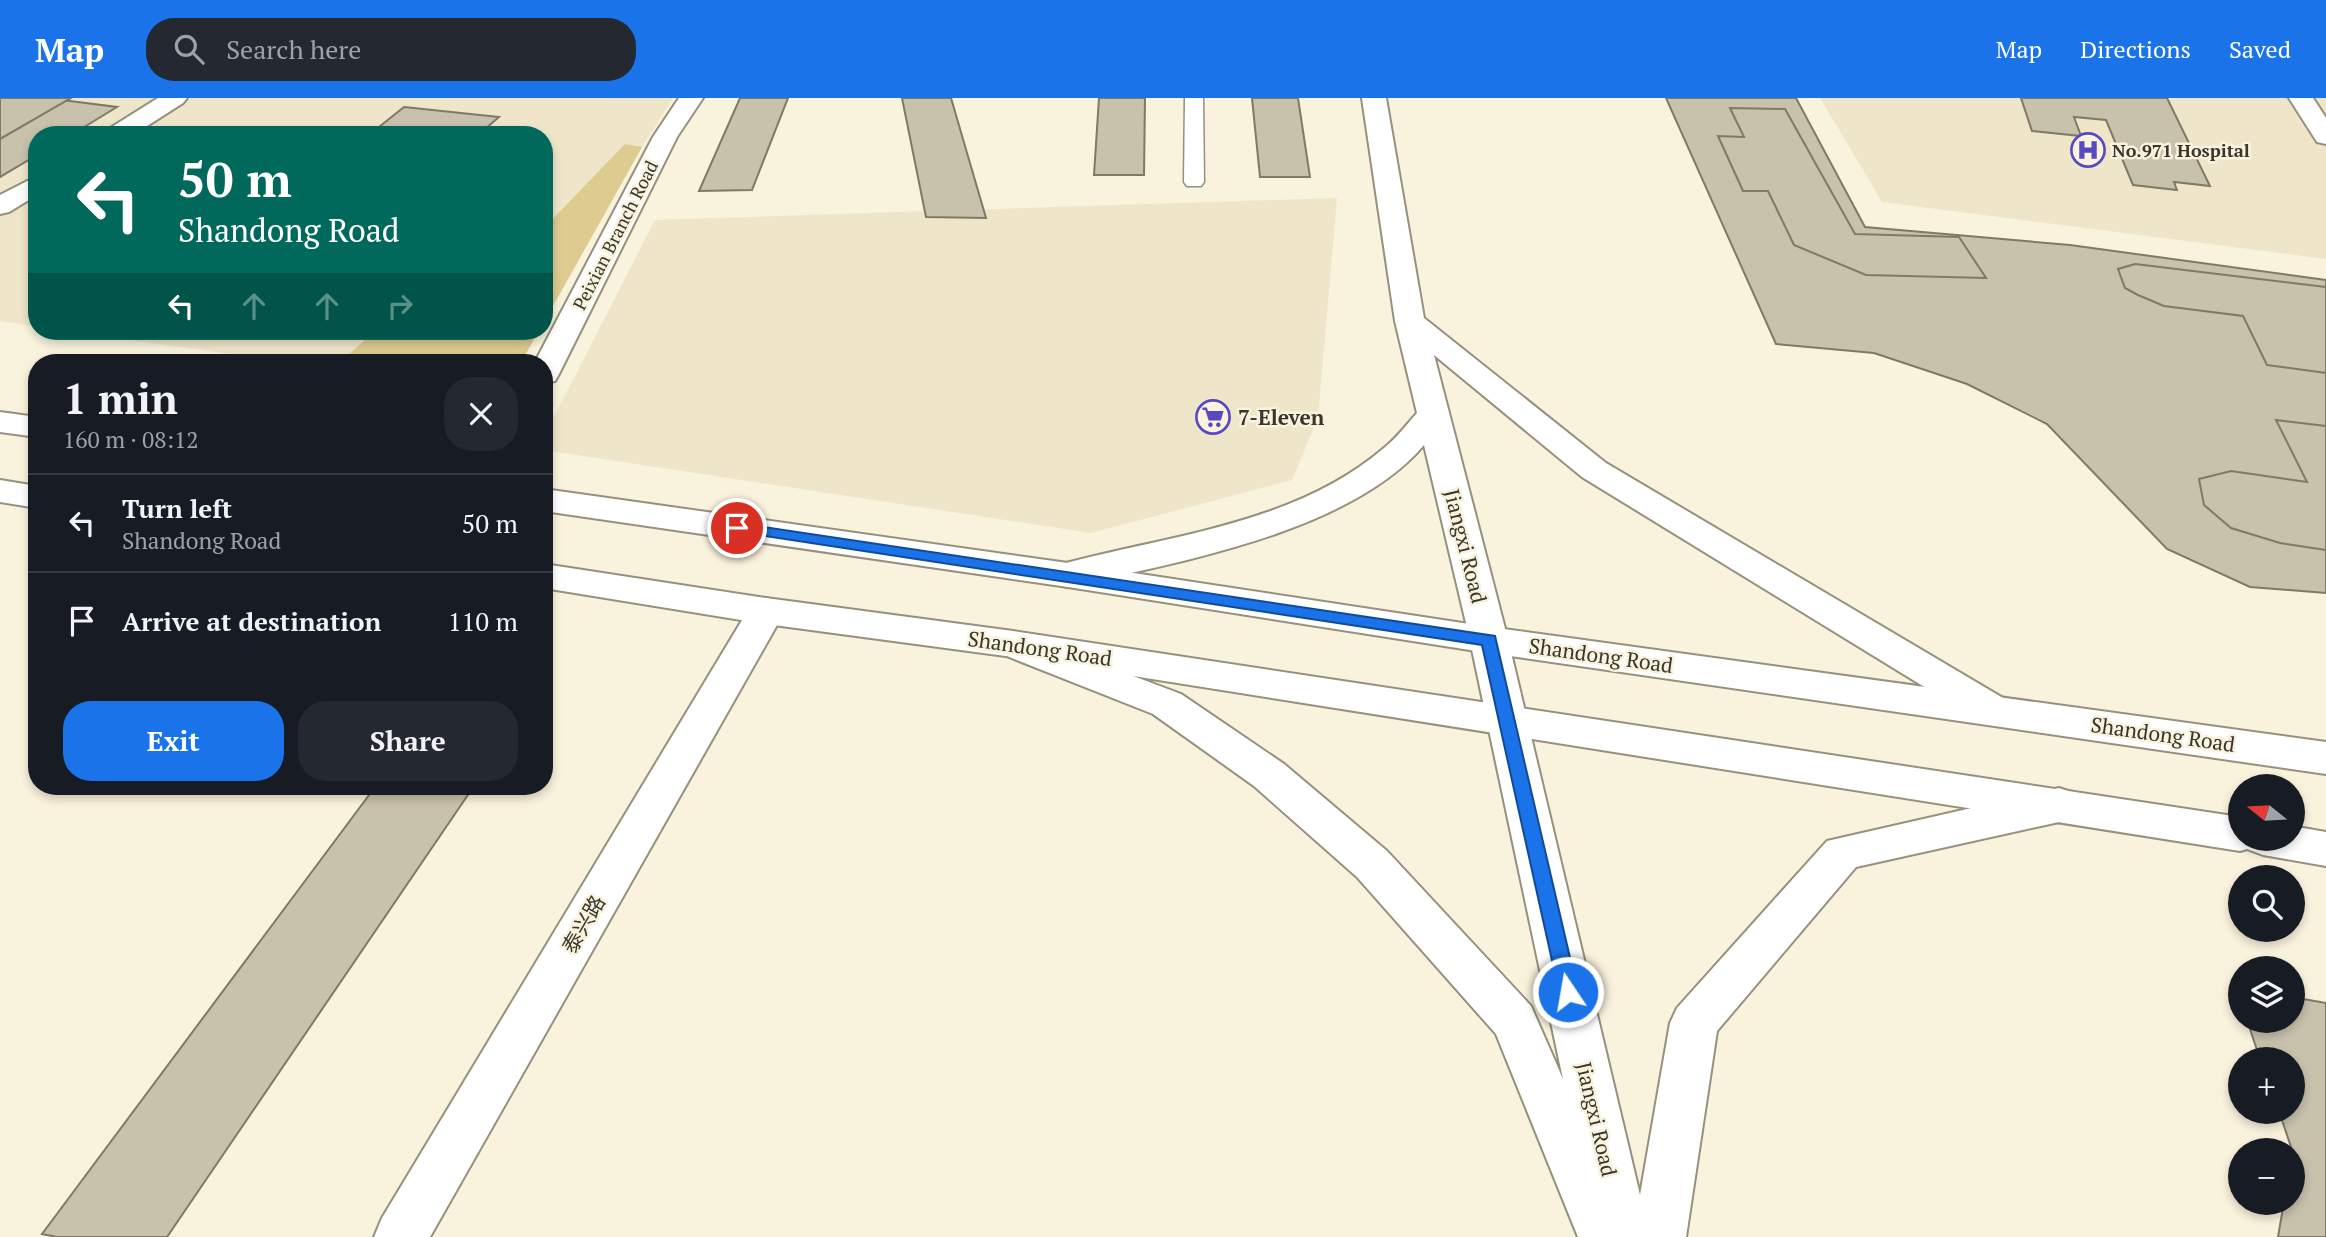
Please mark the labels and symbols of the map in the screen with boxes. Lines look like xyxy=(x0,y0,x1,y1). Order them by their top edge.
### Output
hospital icon: No.971 Hospital xyxy=(2069,131,2107,169)
place label: No.971 Hospital xyxy=(2112,138,2250,162)
street label: Peixian Branch Road xyxy=(567,156,663,314)
supermarket icon: 7-Eleven xyxy=(1194,398,1232,436)
place label: 7-Eleven xyxy=(1238,403,1325,431)
street label: Jiangxi Road xyxy=(1438,486,1494,606)
pin xyxy=(707,498,767,558)
street label: Shandong Road xyxy=(966,624,1114,672)
street label: Shandong Road xyxy=(1527,631,1675,679)
street label: Shandong Road xyxy=(2089,710,2237,758)
north arrow xyxy=(2228,774,2305,850)
street label: 泰兴路 xyxy=(555,890,611,958)
position arrow xyxy=(1531,955,1605,1029)
street label: Jiangxi Road xyxy=(1570,1059,1624,1179)

